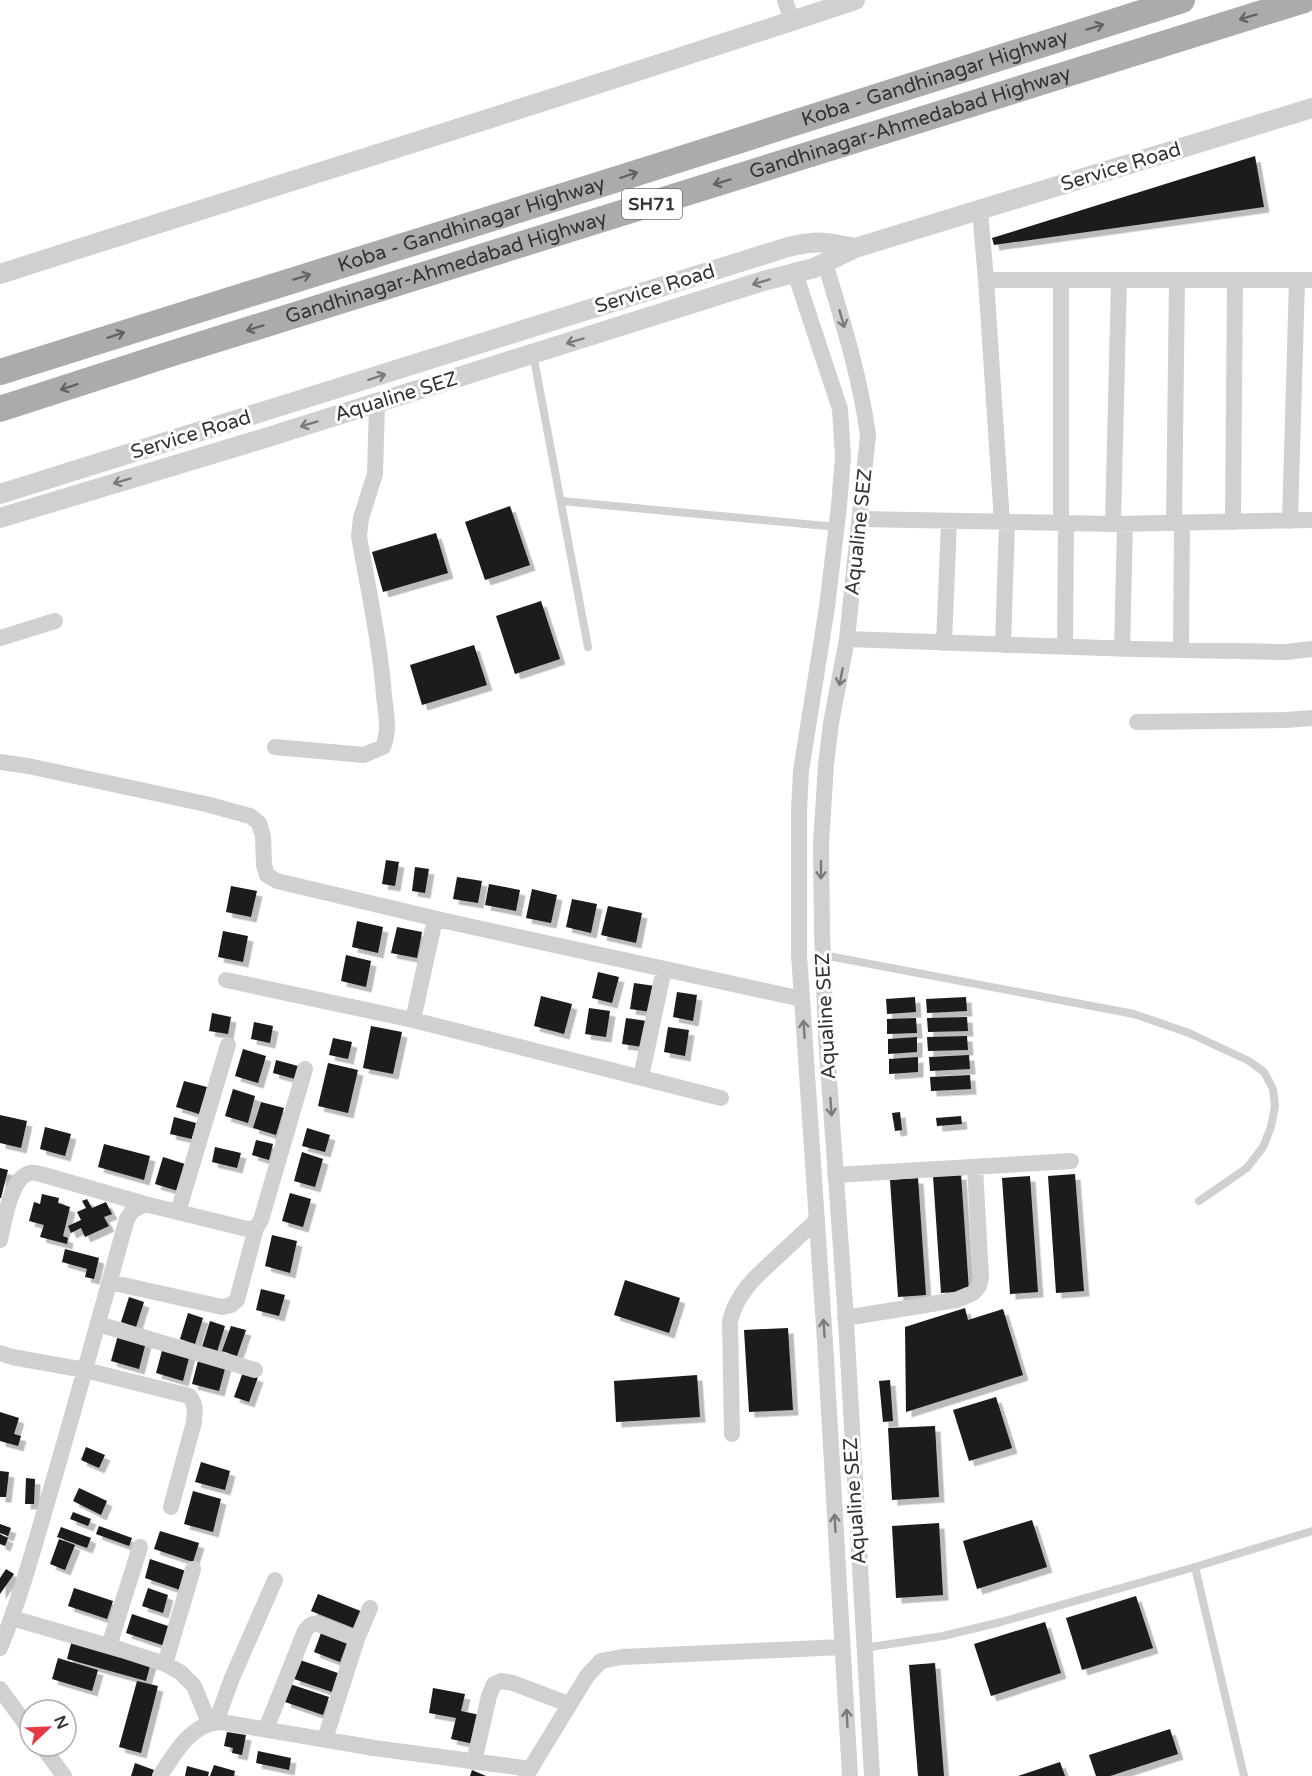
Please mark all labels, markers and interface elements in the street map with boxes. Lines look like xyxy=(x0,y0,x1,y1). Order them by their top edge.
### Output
one-way arrow xyxy=(1239,13,1258,24)
one-way arrow xyxy=(1085,21,1104,32)
street label: Koba - Gandhinagar Highway xyxy=(799,25,1072,132)
street label: Gandhinagar-Ahmedabad Highway xyxy=(746,61,1074,184)
street label: Service Road xyxy=(1058,137,1184,197)
one-way arrow xyxy=(619,169,638,180)
street label: Koba - Gandhinagar Highway xyxy=(335,172,608,278)
one-way arrow xyxy=(713,177,732,188)
road number: SH71 xyxy=(622,189,682,219)
street label: Gandhinagar-Ahmedabad Highway xyxy=(282,206,610,329)
street label: Service Road xyxy=(592,259,718,319)
one-way arrow xyxy=(292,271,311,282)
one-way arrow xyxy=(752,277,771,288)
one-way arrow xyxy=(837,309,848,328)
one-way arrow xyxy=(246,323,265,334)
one-way arrow xyxy=(106,329,125,340)
one-way arrow xyxy=(566,336,585,347)
street label: Aqualine SEZ xyxy=(332,367,460,427)
one-way arrow xyxy=(367,370,386,381)
one-way arrow xyxy=(60,382,79,393)
street label: Service Road xyxy=(128,405,254,465)
one-way arrow xyxy=(300,419,319,430)
street label: Aqualine SEZ xyxy=(840,467,878,597)
one-way arrow xyxy=(113,476,132,487)
one-way arrow xyxy=(835,667,846,686)
one-way arrow xyxy=(815,860,827,880)
street label: Aqualine SEZ xyxy=(811,952,841,1080)
one-way arrow xyxy=(798,1019,809,1039)
one-way arrow xyxy=(825,1097,836,1117)
one-way arrow xyxy=(818,1319,829,1339)
street label: Aqualine SEZ xyxy=(839,1437,871,1565)
one-way arrow xyxy=(830,1513,841,1533)
north arrow xyxy=(18,1698,78,1758)
one-way arrow xyxy=(841,1708,852,1728)
text: N xyxy=(49,1713,73,1732)

